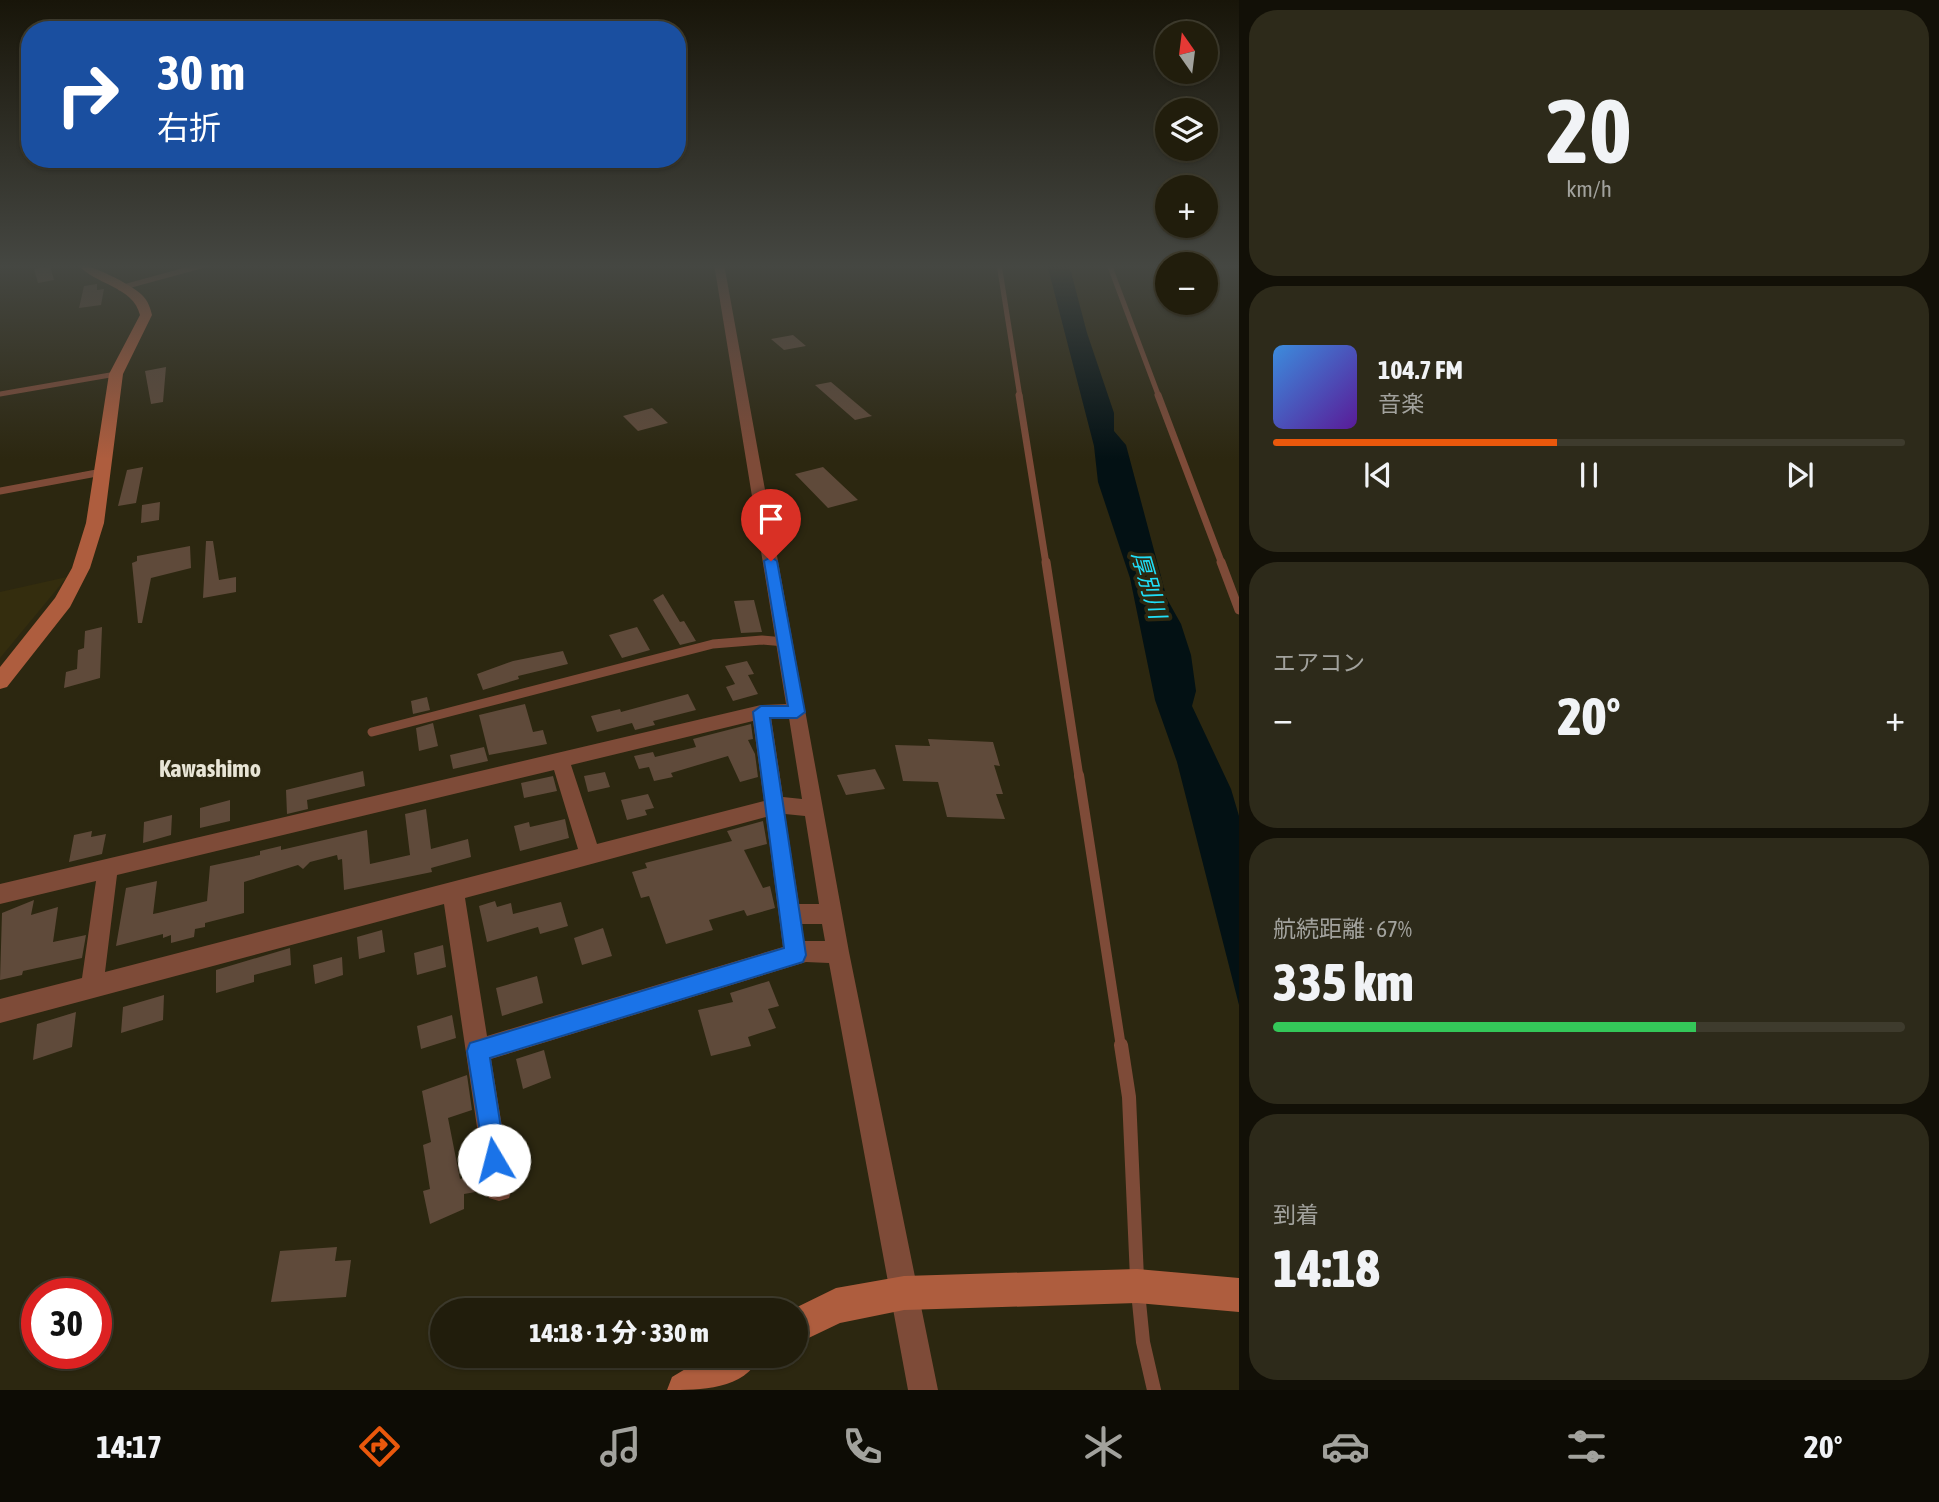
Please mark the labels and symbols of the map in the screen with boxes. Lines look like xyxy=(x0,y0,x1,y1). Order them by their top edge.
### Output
north arrow xyxy=(1155,21,1218,84)
pin xyxy=(741,489,801,561)
water label: 厚別川 xyxy=(1127,548,1172,625)
district label: Kawashimo xyxy=(159,755,261,782)
position arrow xyxy=(457,1123,531,1197)
speed limit sign: 30 xyxy=(21,1278,112,1369)

